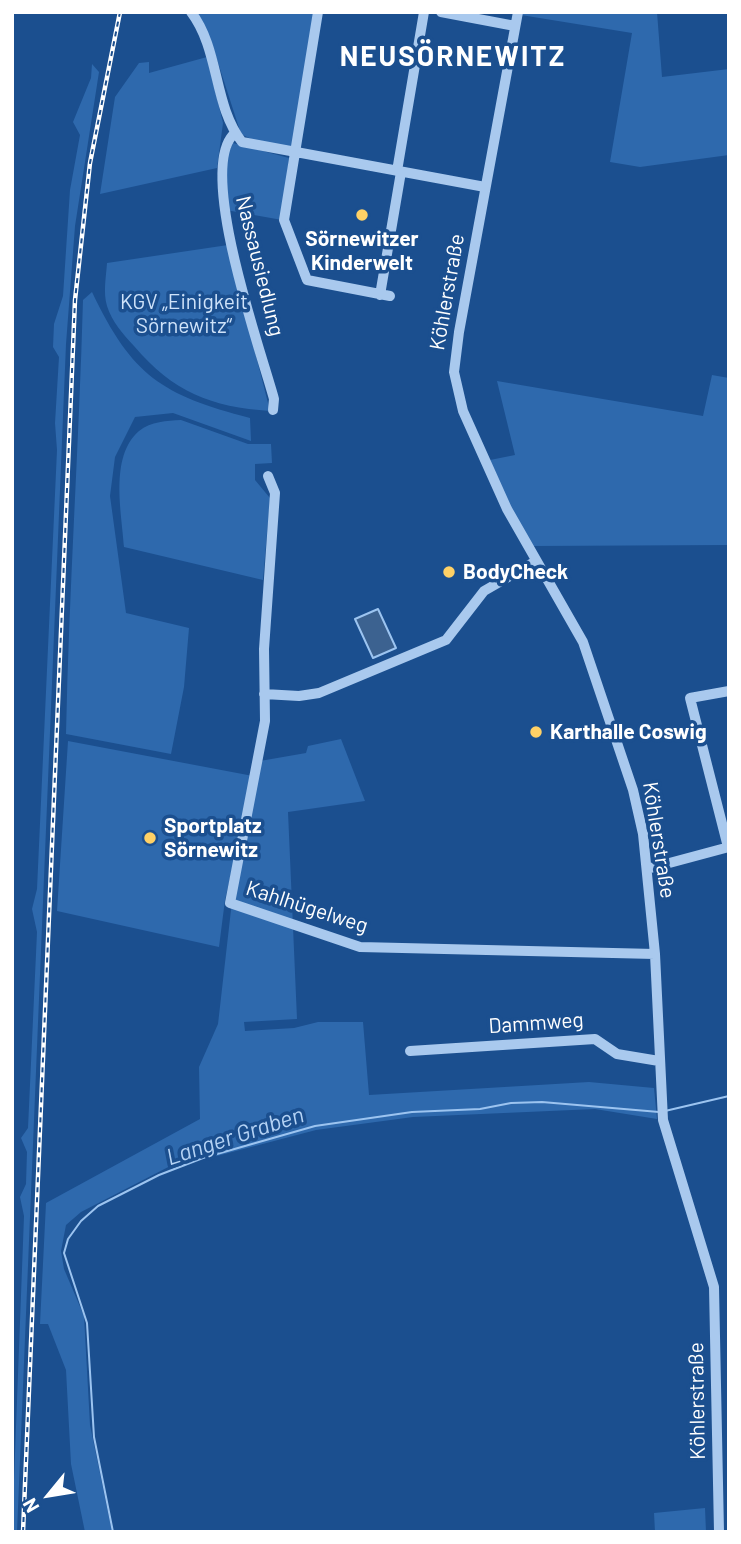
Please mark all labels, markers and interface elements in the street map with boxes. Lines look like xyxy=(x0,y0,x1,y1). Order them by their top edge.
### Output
district label: NEUSÖRNEWITZ xyxy=(341,40,565,74)
street label: Nassausiedlung xyxy=(230,193,290,339)
marker: Sörnewitzer Kinderwelt xyxy=(354,207,370,223)
place label: Sörnewitzer Kinderwelt xyxy=(305,226,419,276)
street label: Köhlerstraße xyxy=(424,232,470,352)
park label: KGV „Einigkeit Sörnewitz“ xyxy=(120,289,248,339)
place label: BodyCheck xyxy=(463,559,568,585)
marker: BodyCheck xyxy=(441,564,457,580)
place label: Karthalle Coswig xyxy=(550,719,707,745)
marker: Karthalle Coswig xyxy=(528,724,544,740)
street label: Köhlerstraße xyxy=(637,780,681,900)
place label: Sportplatz Sörnewitz xyxy=(164,813,262,863)
marker: Sportplatz Sörnewitz xyxy=(142,830,158,846)
street label: Kahlhügelweg xyxy=(243,875,371,939)
street label: Dammweg xyxy=(488,1007,584,1039)
water label: Langer Graben xyxy=(163,1101,307,1171)
street label: Köhlerstraße xyxy=(683,1342,711,1460)
north arrow xyxy=(14,1460,84,1530)
text: N xyxy=(17,1495,44,1517)

